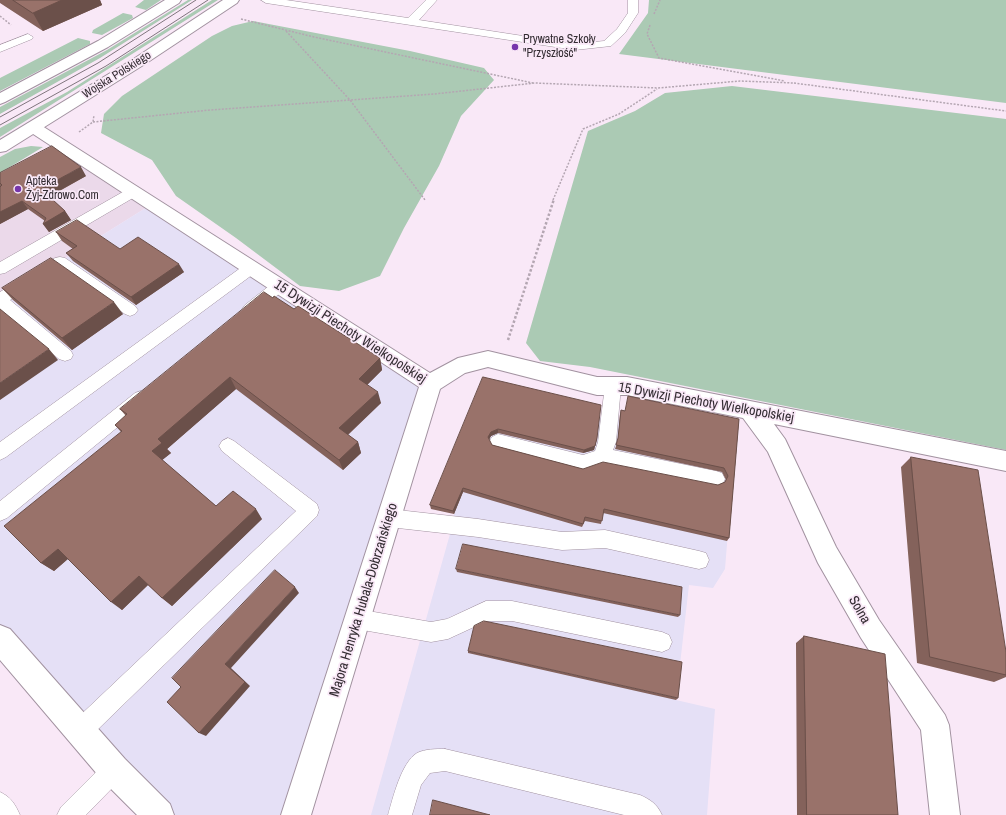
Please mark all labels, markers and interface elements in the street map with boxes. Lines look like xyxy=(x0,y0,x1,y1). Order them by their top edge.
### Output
place label: Prywatne Szkoły "Przyszłość" xyxy=(523,33,596,61)
marker: Prywatne Szkoły "Przyszłość" xyxy=(510,42,520,52)
street label: Wojska Polskiego xyxy=(80,48,154,102)
place label: Apteka Żyj-Zdrowo.Com xyxy=(26,175,99,203)
marker: Apteka Żyj-Zdrowo.Com xyxy=(13,184,23,194)
street label: 15 Dywizji Piechoty Wielkopolskiej xyxy=(271,276,429,388)
street label: 15 Dywizji Piechoty Wielkopolskiej xyxy=(617,379,795,427)
street label: Majora Henryka Hubala-Dobrzańskiego xyxy=(326,501,402,699)
street label: Solna xyxy=(844,593,874,627)

